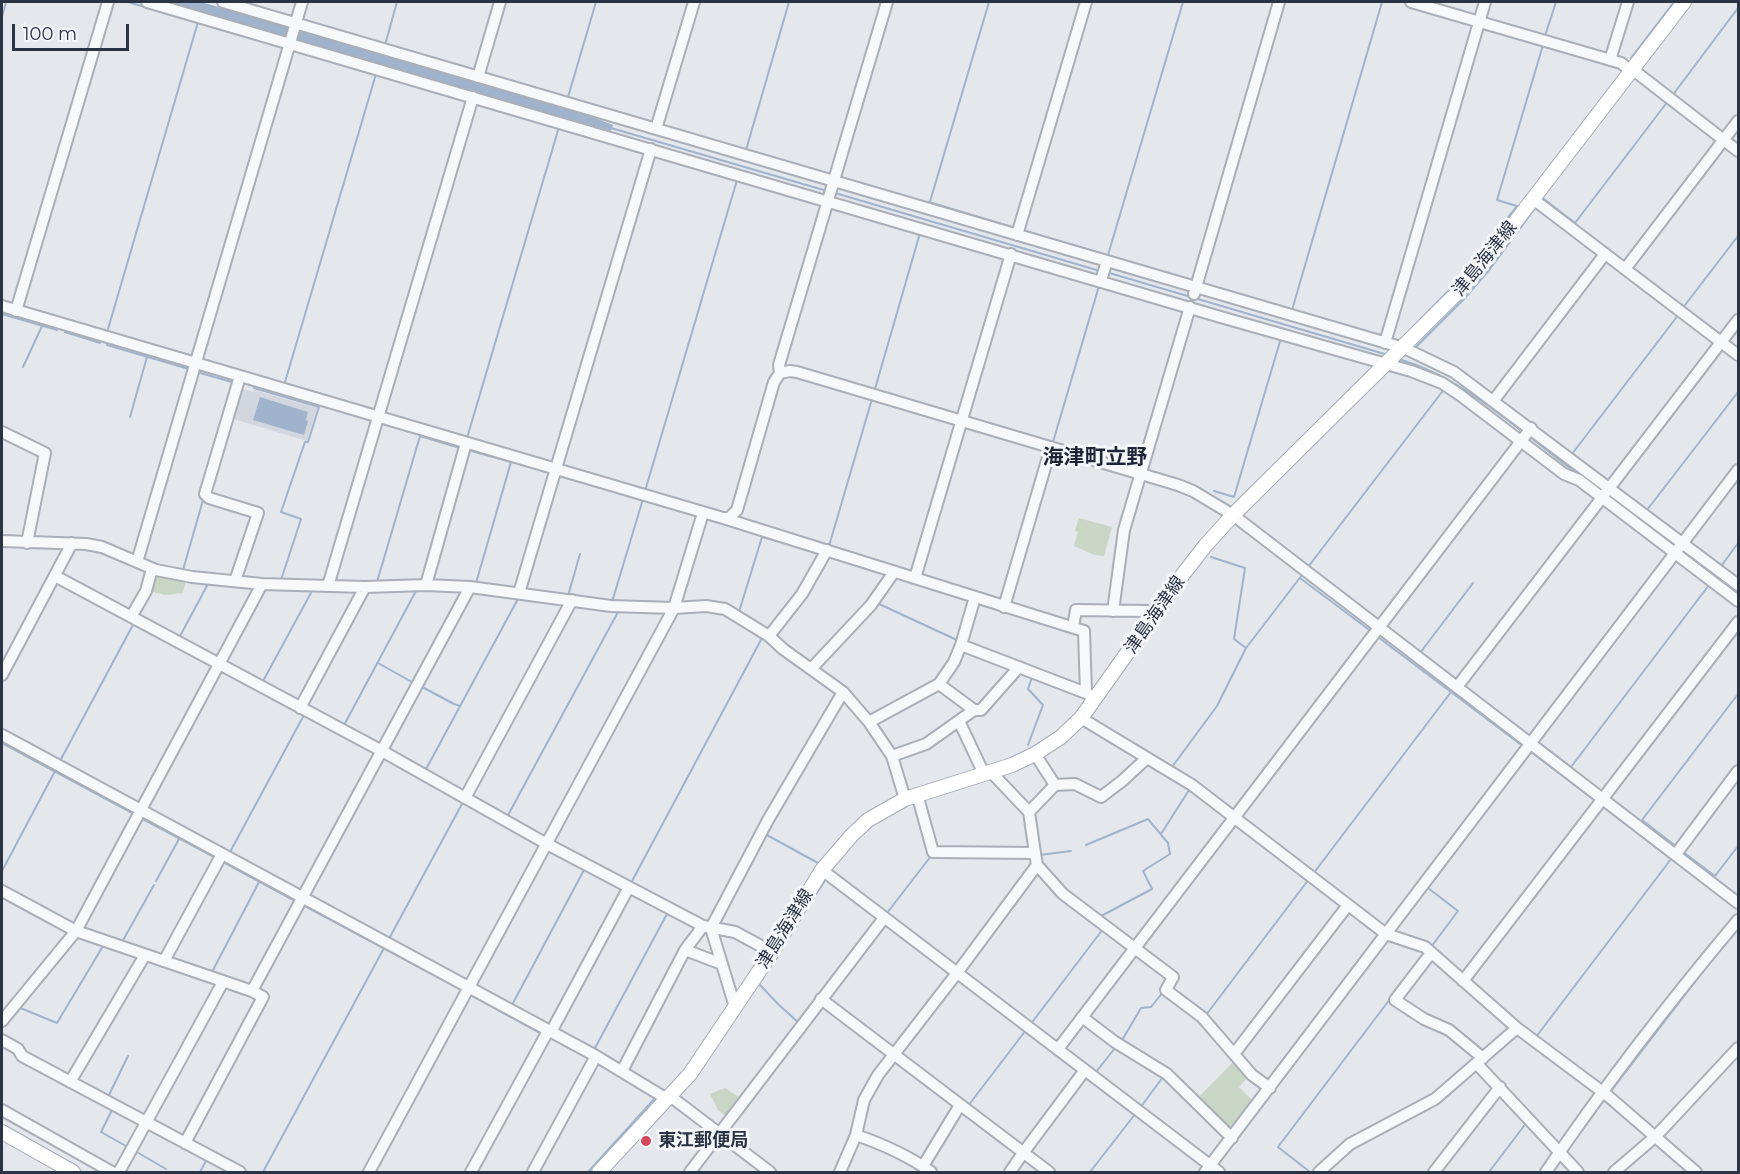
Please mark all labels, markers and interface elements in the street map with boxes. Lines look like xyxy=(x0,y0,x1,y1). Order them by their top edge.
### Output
scale bar xyxy=(15,12,132,50)
text: 100 m xyxy=(23,23,77,45)
street label: 津島海津線 xyxy=(1448,217,1522,301)
district label: 海津町立野 xyxy=(1043,445,1147,471)
street label: 津島海津線 xyxy=(1120,572,1190,658)
street label: 津島海津線 xyxy=(752,885,818,973)
place label: 東江郵便局 xyxy=(658,1130,748,1152)
marker: 東江郵便局 xyxy=(639,1134,653,1148)

